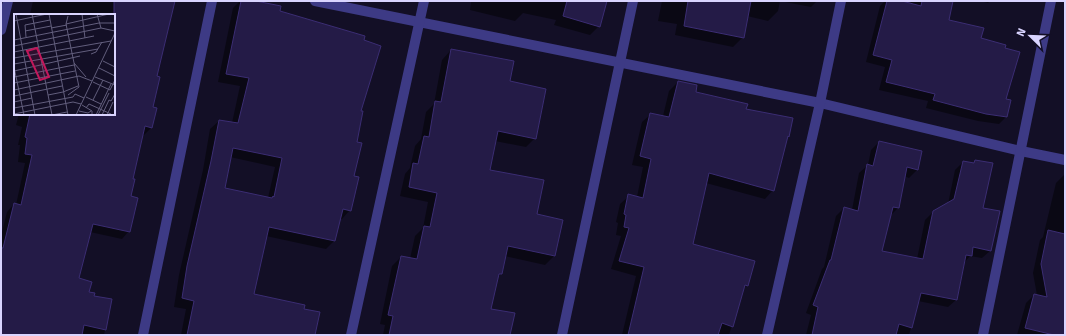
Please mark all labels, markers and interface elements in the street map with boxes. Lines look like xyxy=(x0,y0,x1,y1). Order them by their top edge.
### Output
inset map xyxy=(14,14,115,115)
north arrow xyxy=(1010,16,1050,56)
text: N xyxy=(1014,26,1029,38)

